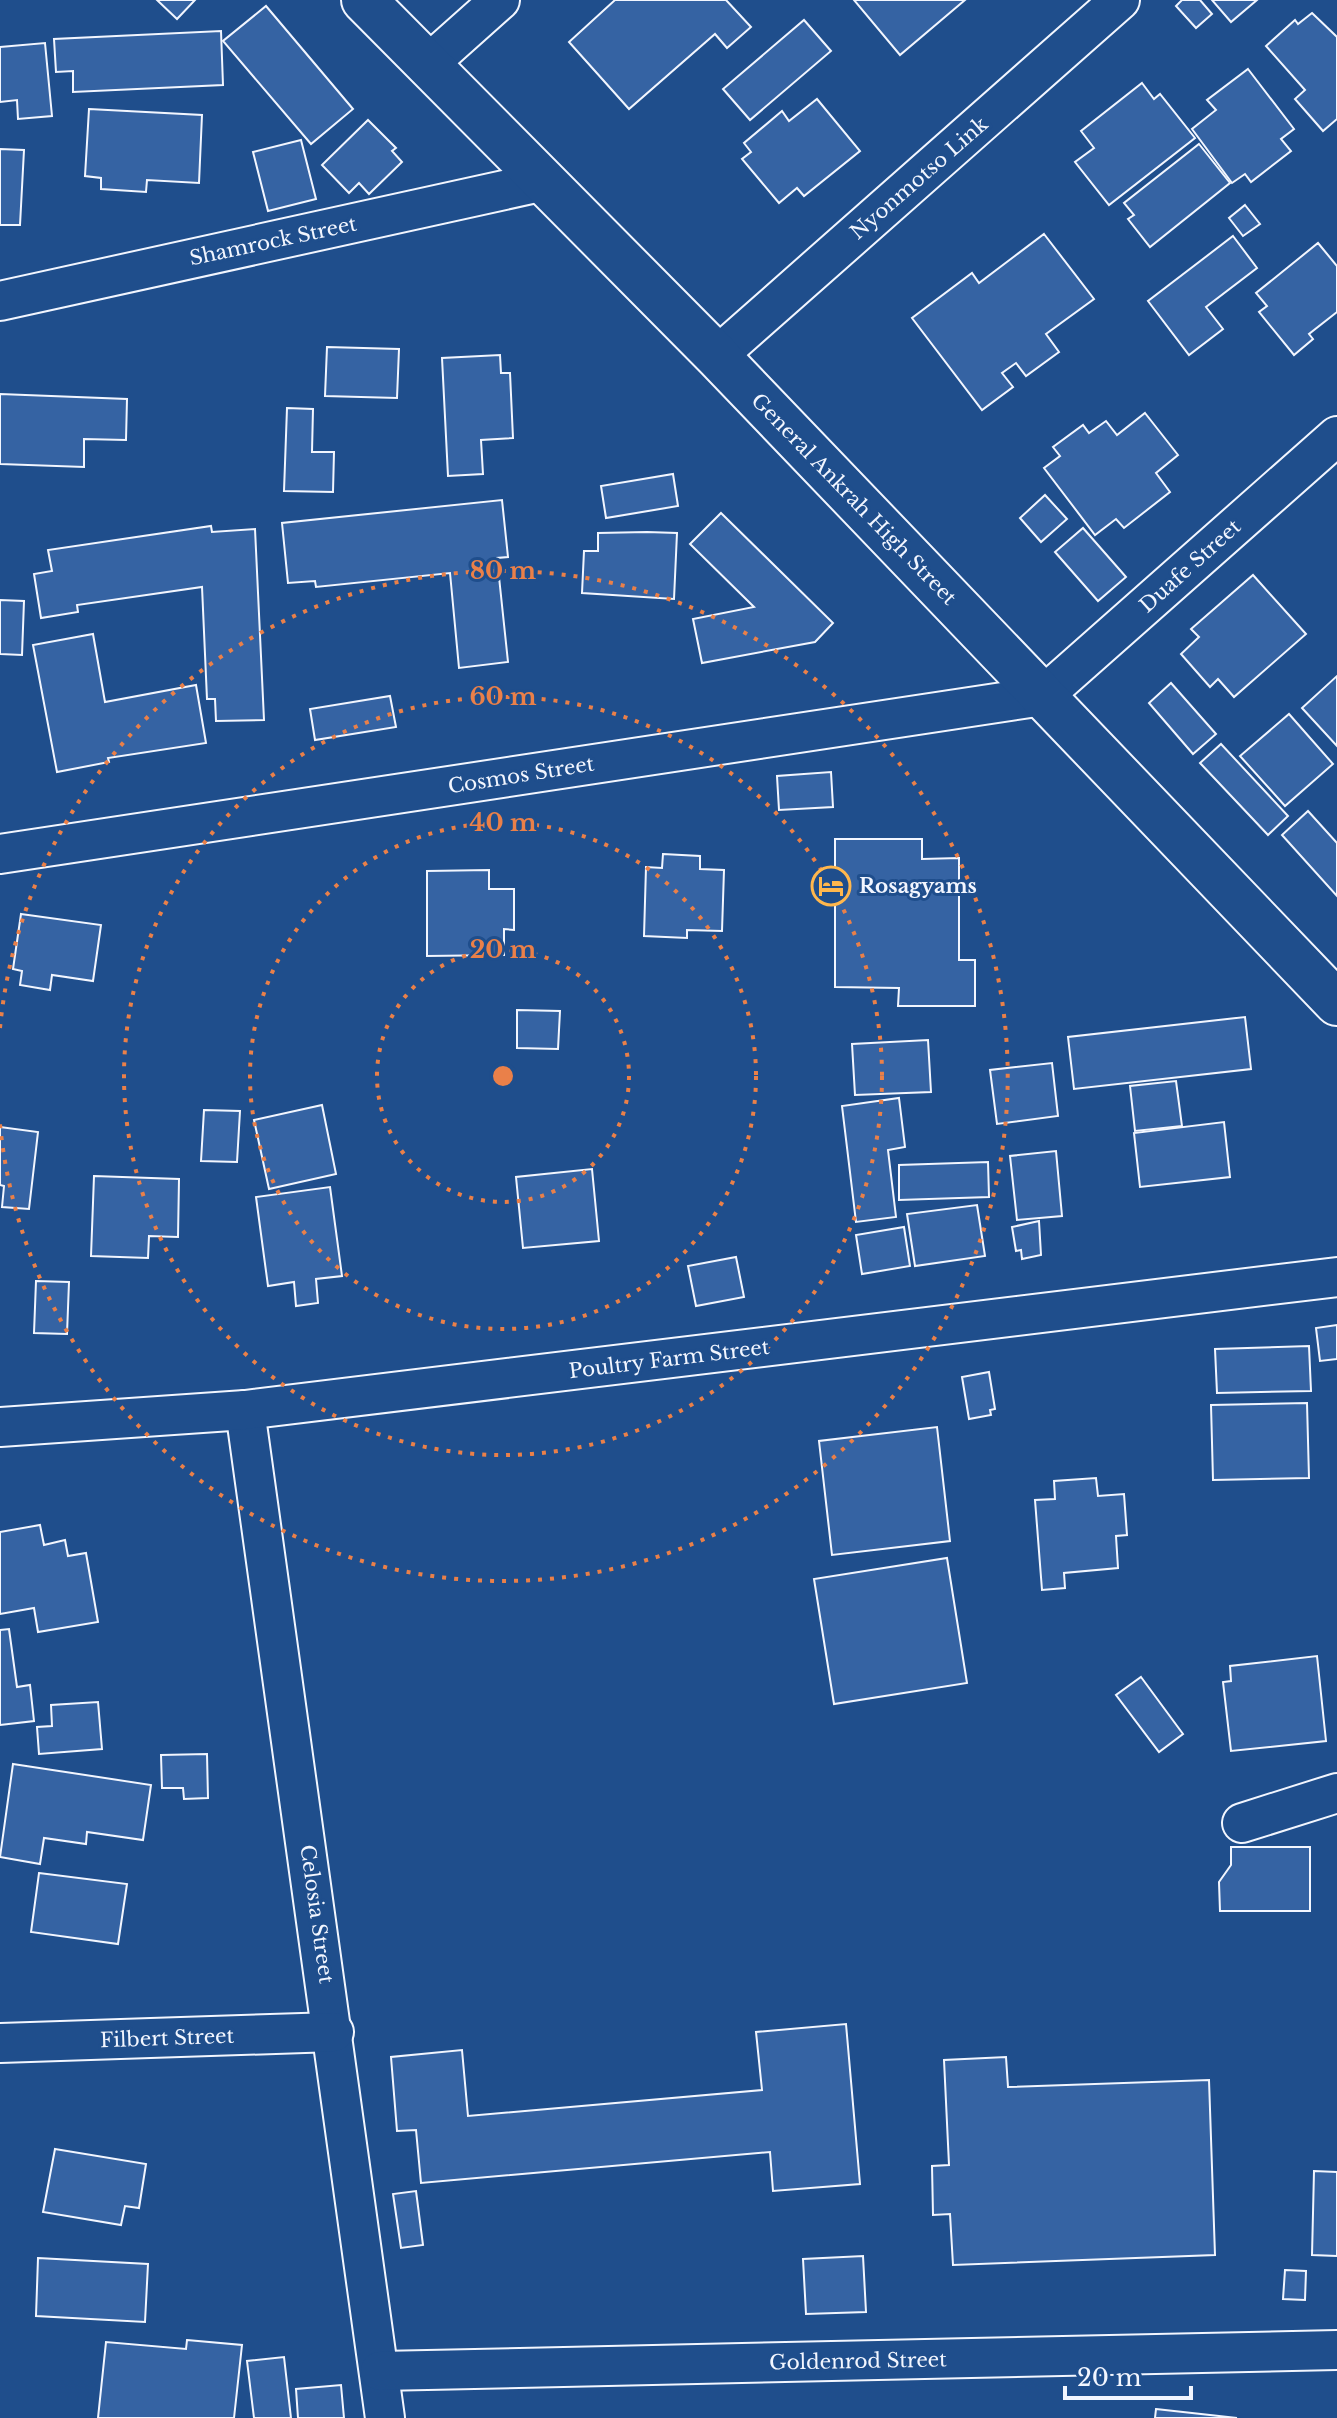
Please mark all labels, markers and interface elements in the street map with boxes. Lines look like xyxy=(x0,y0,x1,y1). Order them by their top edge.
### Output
street label: Nyonmotso Link xyxy=(845,111,993,244)
street label: Shamrock Street xyxy=(187,211,359,270)
street label: General Ankrah High Street xyxy=(746,388,962,610)
street label: Duafe Street xyxy=(1135,514,1246,618)
text: 80 m xyxy=(470,556,537,585)
text: 60 m xyxy=(469,682,537,711)
street label: Cosmos Street xyxy=(446,752,596,798)
text: 40 m xyxy=(470,808,537,837)
hotel icon: Rosagyams xyxy=(810,865,852,907)
place label: Rosagyams xyxy=(859,874,977,898)
text: 20 m xyxy=(470,935,537,964)
centre of rings xyxy=(489,1062,517,1090)
street label: Poultry Farm Street xyxy=(567,1335,771,1383)
street label: Celosia Street xyxy=(295,1843,339,1985)
street label: Filbert Street xyxy=(99,2024,235,2052)
street label: Goldenrod Street xyxy=(769,2347,947,2375)
scale bar xyxy=(1065,2350,1191,2400)
text: 20 m xyxy=(1077,2363,1142,2392)

